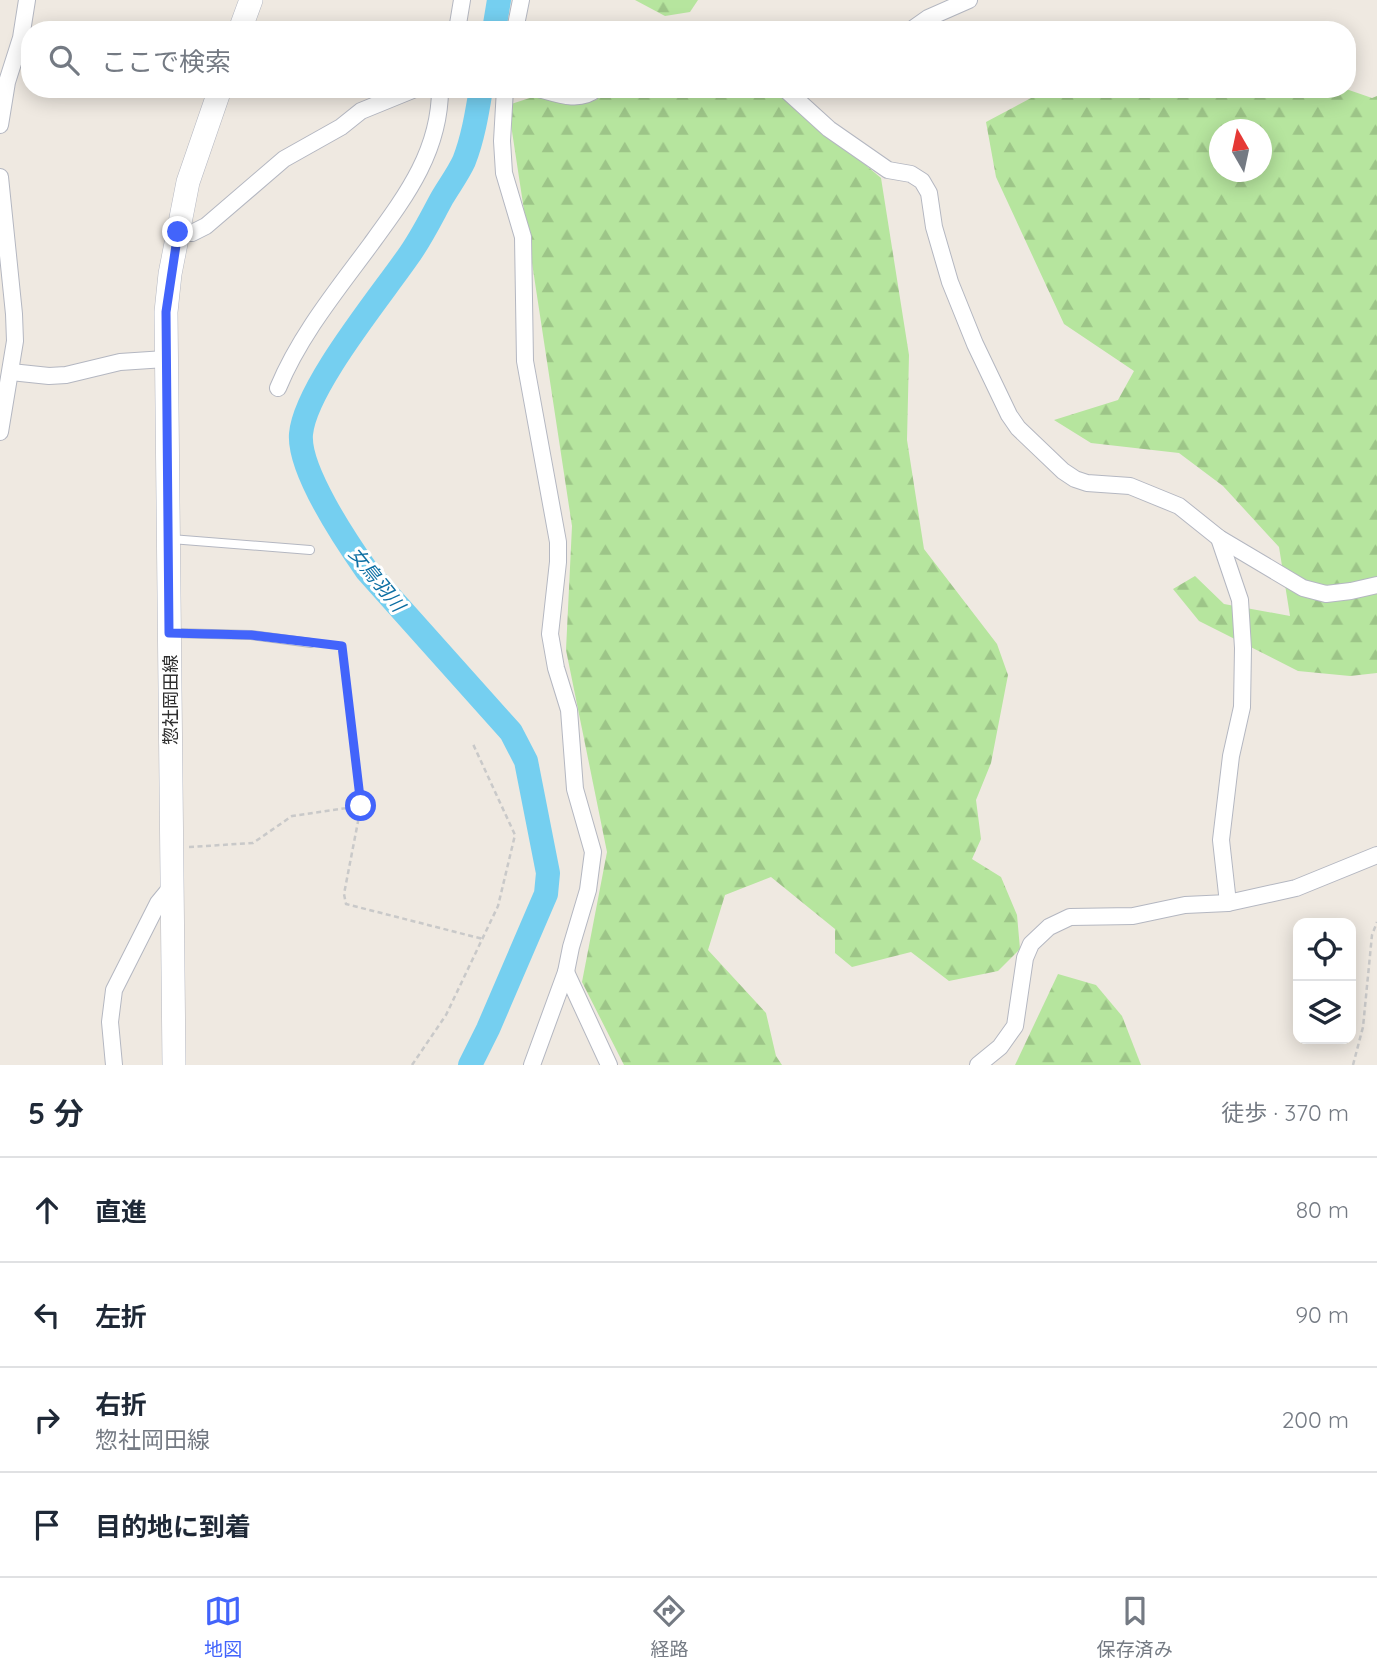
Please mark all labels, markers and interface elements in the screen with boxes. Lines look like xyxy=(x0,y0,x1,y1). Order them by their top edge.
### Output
search box xyxy=(21,21,1356,98)
icon: search xyxy=(45,41,83,79)
text: ここで検索 xyxy=(101,45,231,78)
north arrow xyxy=(1209,119,1272,182)
route end xyxy=(162,216,193,247)
water label: 女鳥羽川 xyxy=(344,542,411,618)
street label: 惣社岡田線 xyxy=(159,655,182,745)
route start xyxy=(345,790,376,821)
map controls xyxy=(1293,918,1356,1044)
button: locate xyxy=(1293,918,1356,981)
button: layers xyxy=(1293,981,1356,1044)
text: 5 分 xyxy=(28,1094,84,1132)
text: 徒歩 · 370 m xyxy=(1221,1098,1349,1127)
icon: ahead xyxy=(28,1191,66,1229)
text: 直進 xyxy=(95,1195,147,1228)
text: 80 m xyxy=(1296,1195,1349,1224)
icon: left xyxy=(28,1296,66,1334)
text: 左折 xyxy=(95,1300,147,1333)
text: 90 m xyxy=(1295,1300,1349,1329)
text: 右折 xyxy=(95,1388,147,1421)
icon: right xyxy=(28,1401,66,1439)
text: 200 m xyxy=(1282,1405,1349,1434)
text: 惣社岡田線 xyxy=(95,1425,210,1454)
icon: arrive xyxy=(28,1506,66,1544)
text: 目的地に到着 xyxy=(95,1510,251,1543)
tab: 地図 xyxy=(204,1592,242,1661)
tab: 経路 xyxy=(650,1592,689,1661)
tab: 保存済み xyxy=(1097,1592,1173,1661)

